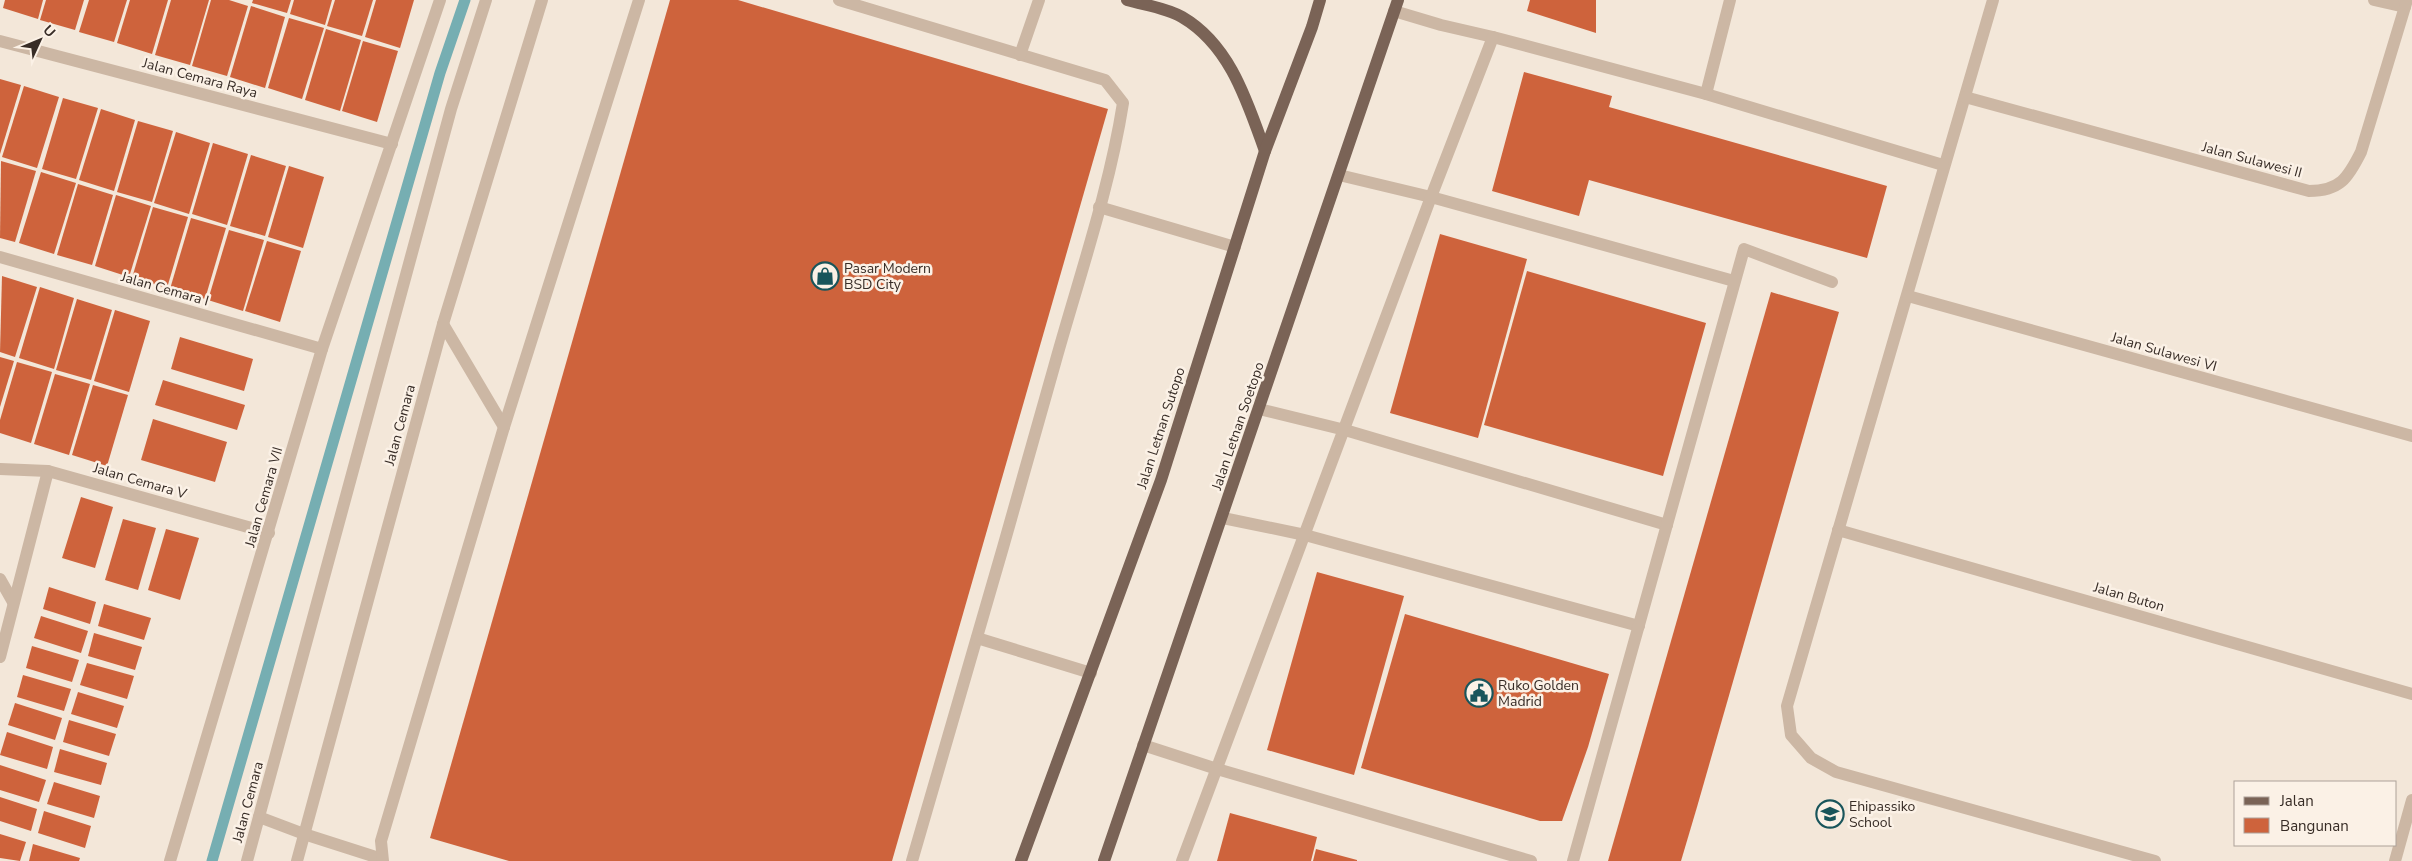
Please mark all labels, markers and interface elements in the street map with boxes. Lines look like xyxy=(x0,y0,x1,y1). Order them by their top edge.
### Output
north arrow xyxy=(15,15,65,65)
text: U xyxy=(39,21,59,42)
street label: Jalan Cemara Raya xyxy=(140,53,259,102)
street label: Jalan Sulawesi II xyxy=(2199,137,2304,182)
place label: Pasar Modern BSD City xyxy=(844,259,931,294)
shop icon: Pasar Modern BSD City xyxy=(810,261,840,291)
street label: Jalan Cemara I xyxy=(118,267,211,311)
street label: Jalan Sulawesi VI xyxy=(2108,328,2219,376)
street label: Jalan Letnan Soetopo xyxy=(1207,359,1269,494)
street label: Jalan Letnan Sutopo xyxy=(1132,365,1190,492)
street label: Jalan Cemara xyxy=(380,382,420,469)
street label: Jalan Cemara VII xyxy=(240,445,287,550)
street label: Jalan Cemara V xyxy=(90,458,189,504)
street label: Jalan Buton xyxy=(2090,578,2167,616)
place label: Ruko Golden Madrid xyxy=(1498,676,1579,711)
public building icon: Ruko Golden Madrid xyxy=(1464,678,1494,708)
street label: Jalan Cemara xyxy=(228,759,268,846)
legend xyxy=(2234,781,2397,846)
text: Jalan xyxy=(2279,791,2314,811)
place label: Ehipassiko School xyxy=(1849,797,1915,832)
school or university icon: Ehipassiko School xyxy=(1815,799,1845,829)
text: Bangunan xyxy=(2280,816,2349,836)

